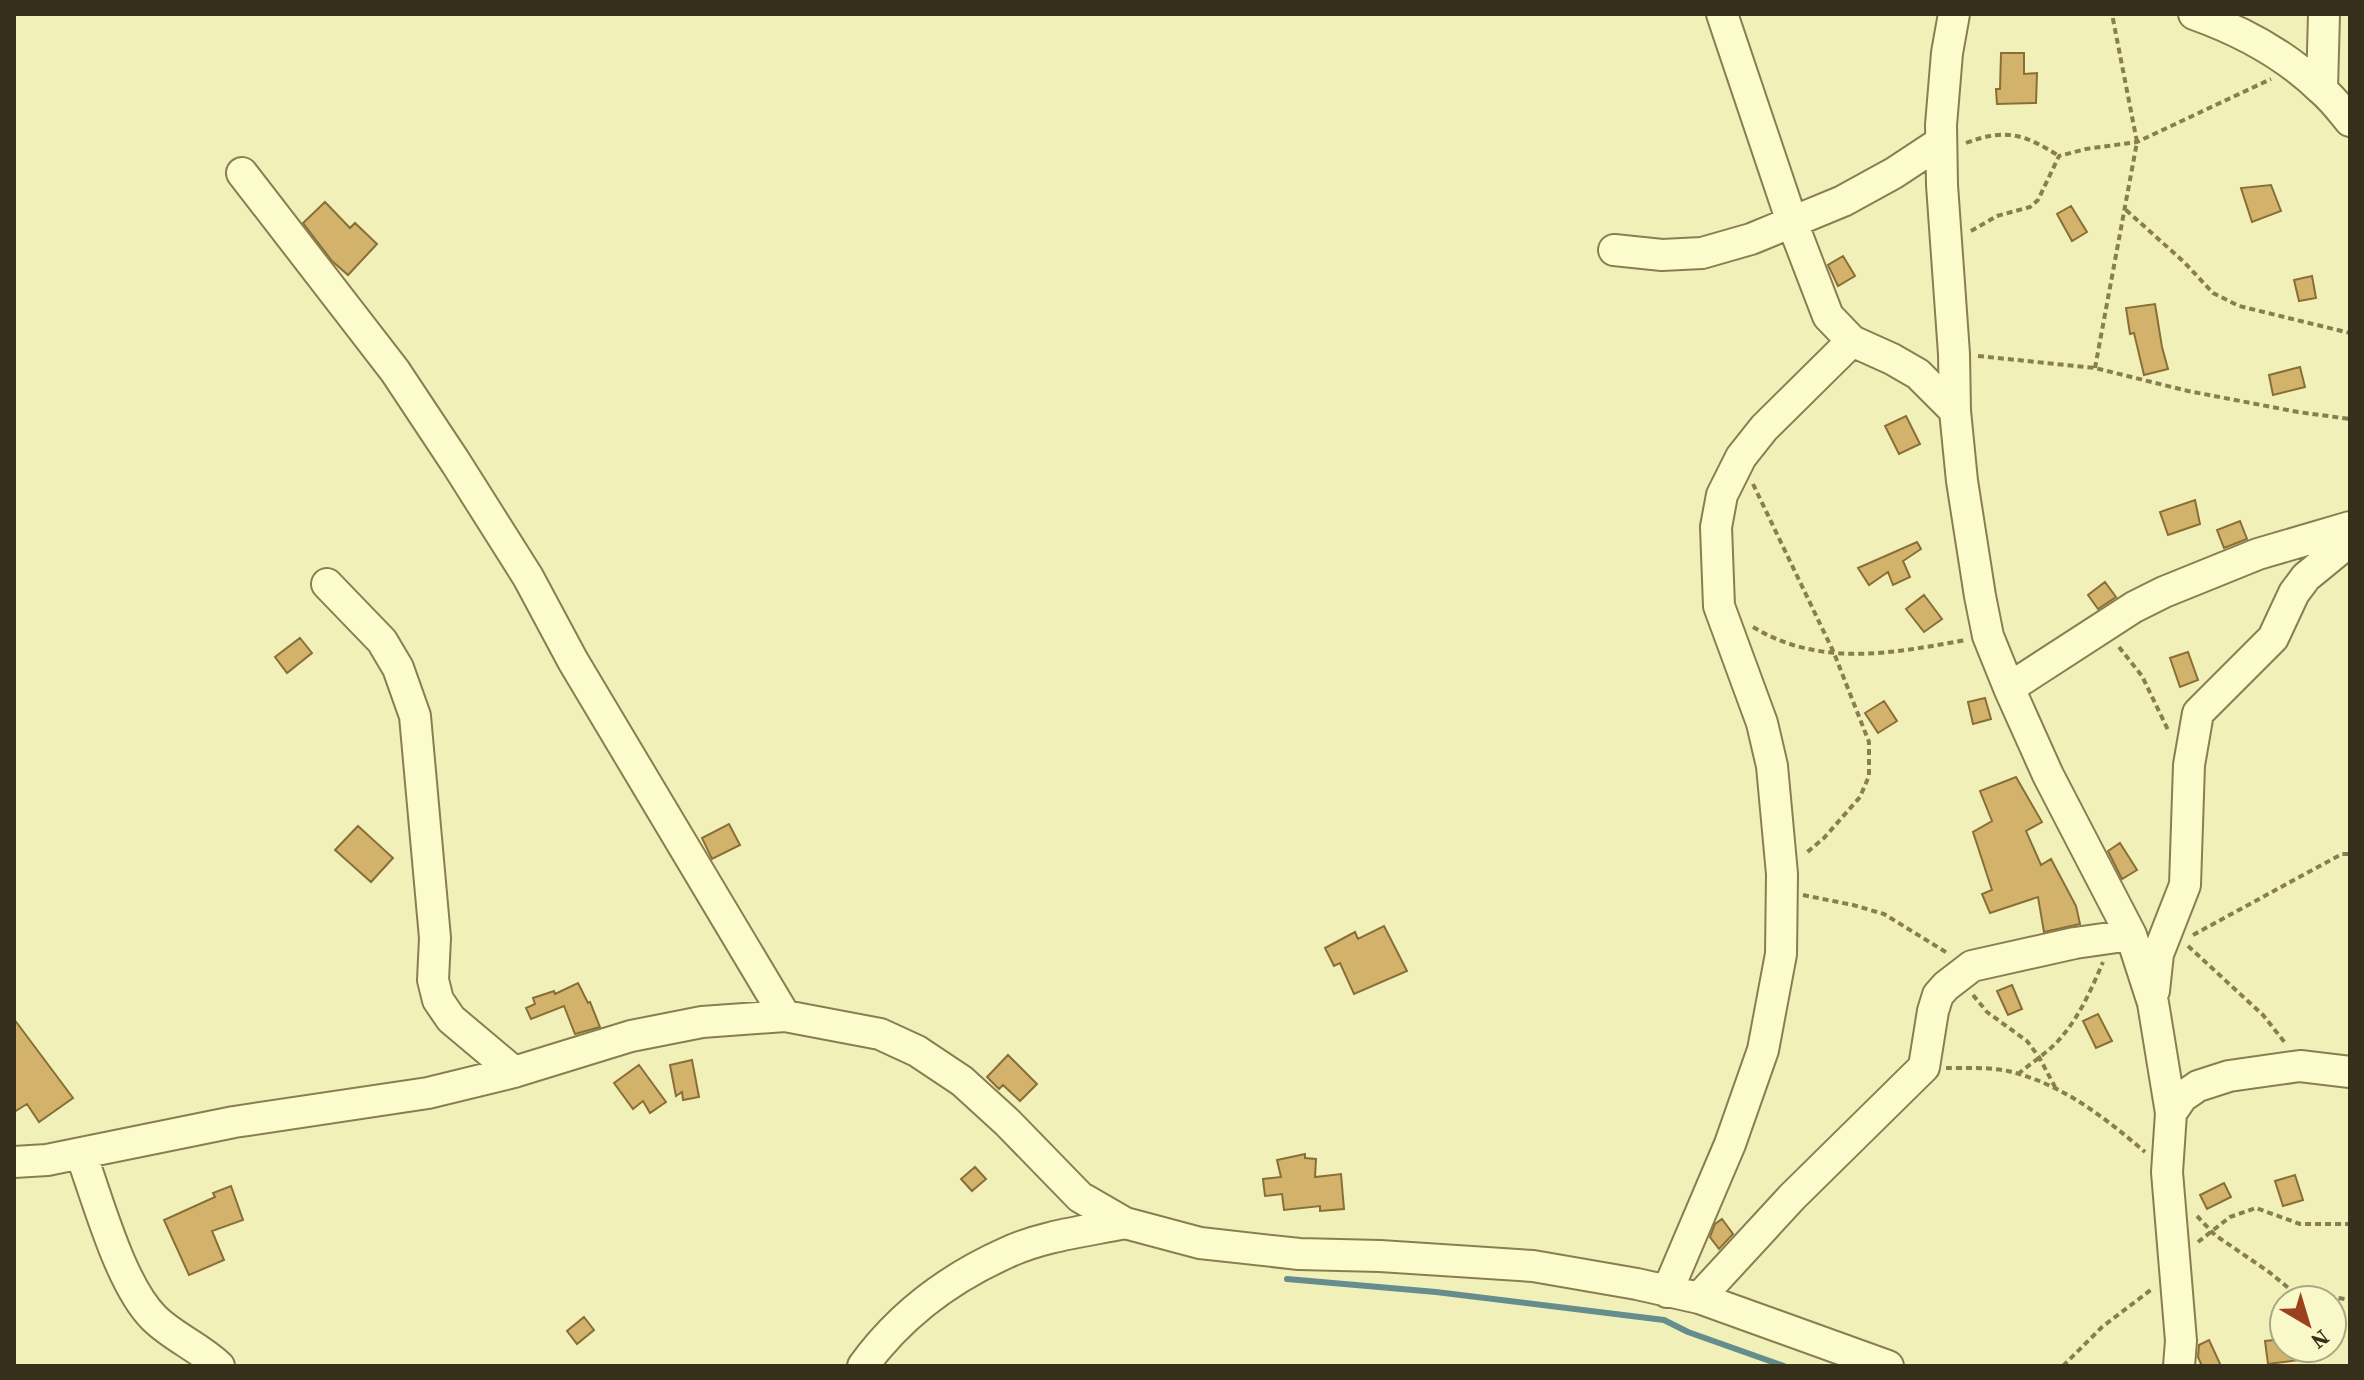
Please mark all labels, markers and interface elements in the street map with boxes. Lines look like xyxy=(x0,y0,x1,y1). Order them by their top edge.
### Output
north arrow xyxy=(2268,1284,2348,1364)
text: N xyxy=(2305,1323,2336,1357)

